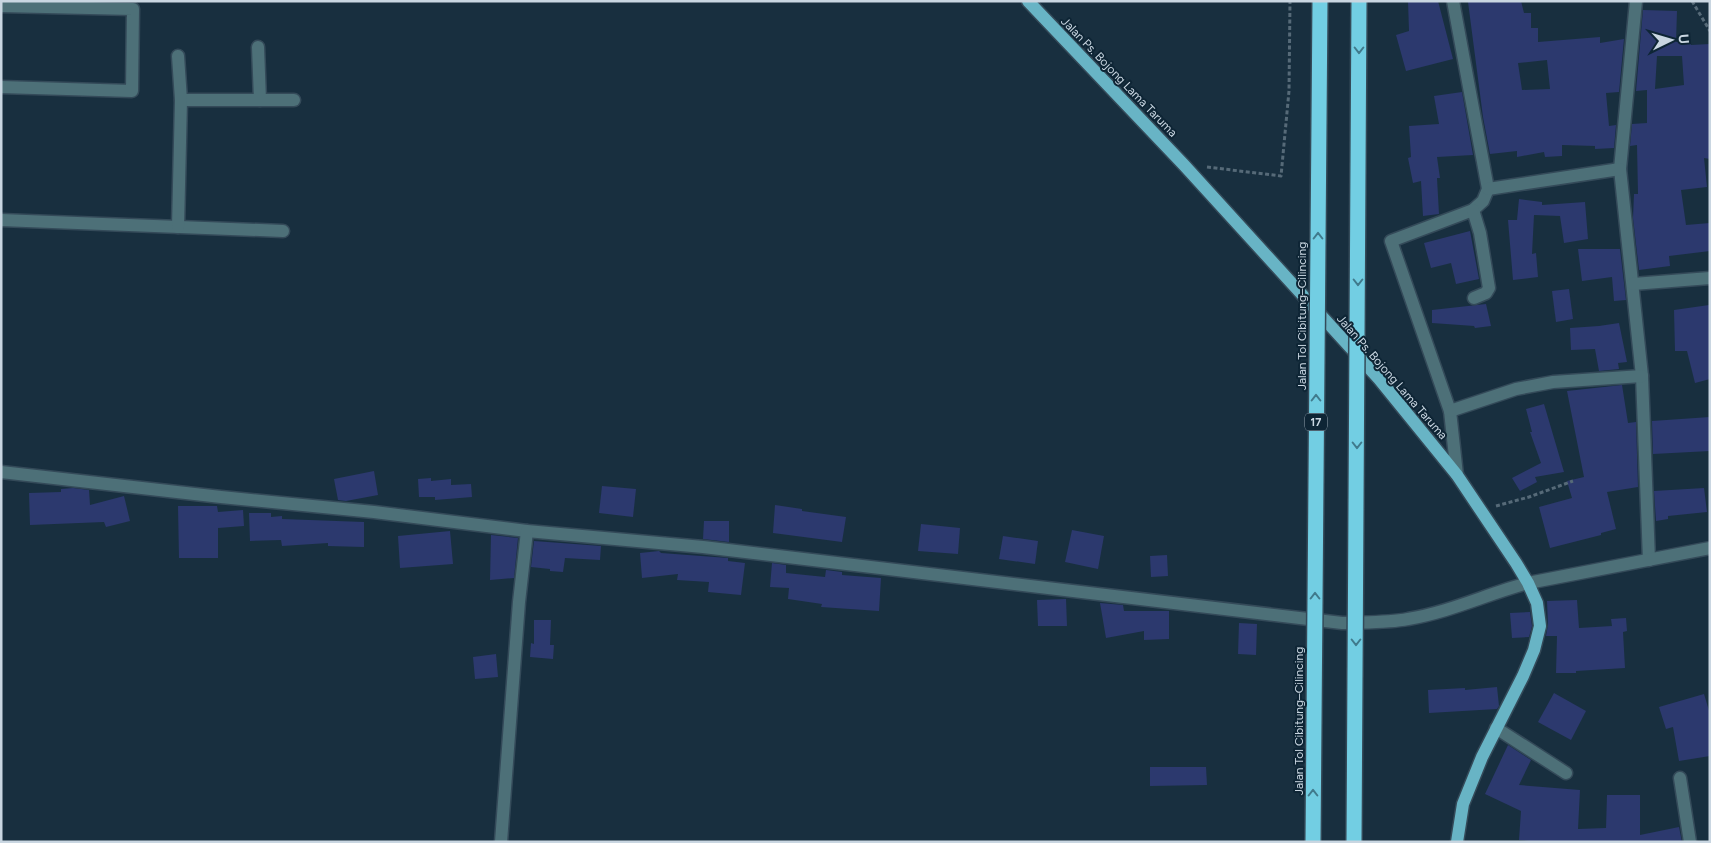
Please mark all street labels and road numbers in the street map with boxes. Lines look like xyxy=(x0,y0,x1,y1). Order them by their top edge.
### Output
street label: Jalan Ps. Bojong Lama Taruma xyxy=(1058,14,1180,140)
street label: Jalan Tol Cibitung–Cilincing xyxy=(1295,242,1309,390)
street label: Jalan Ps. Bojong Lama Taruma xyxy=(1334,312,1450,442)
road number: 17 xyxy=(1305,414,1327,431)
street label: Jalan Tol Cibitung–Cilincing xyxy=(1292,647,1306,795)

